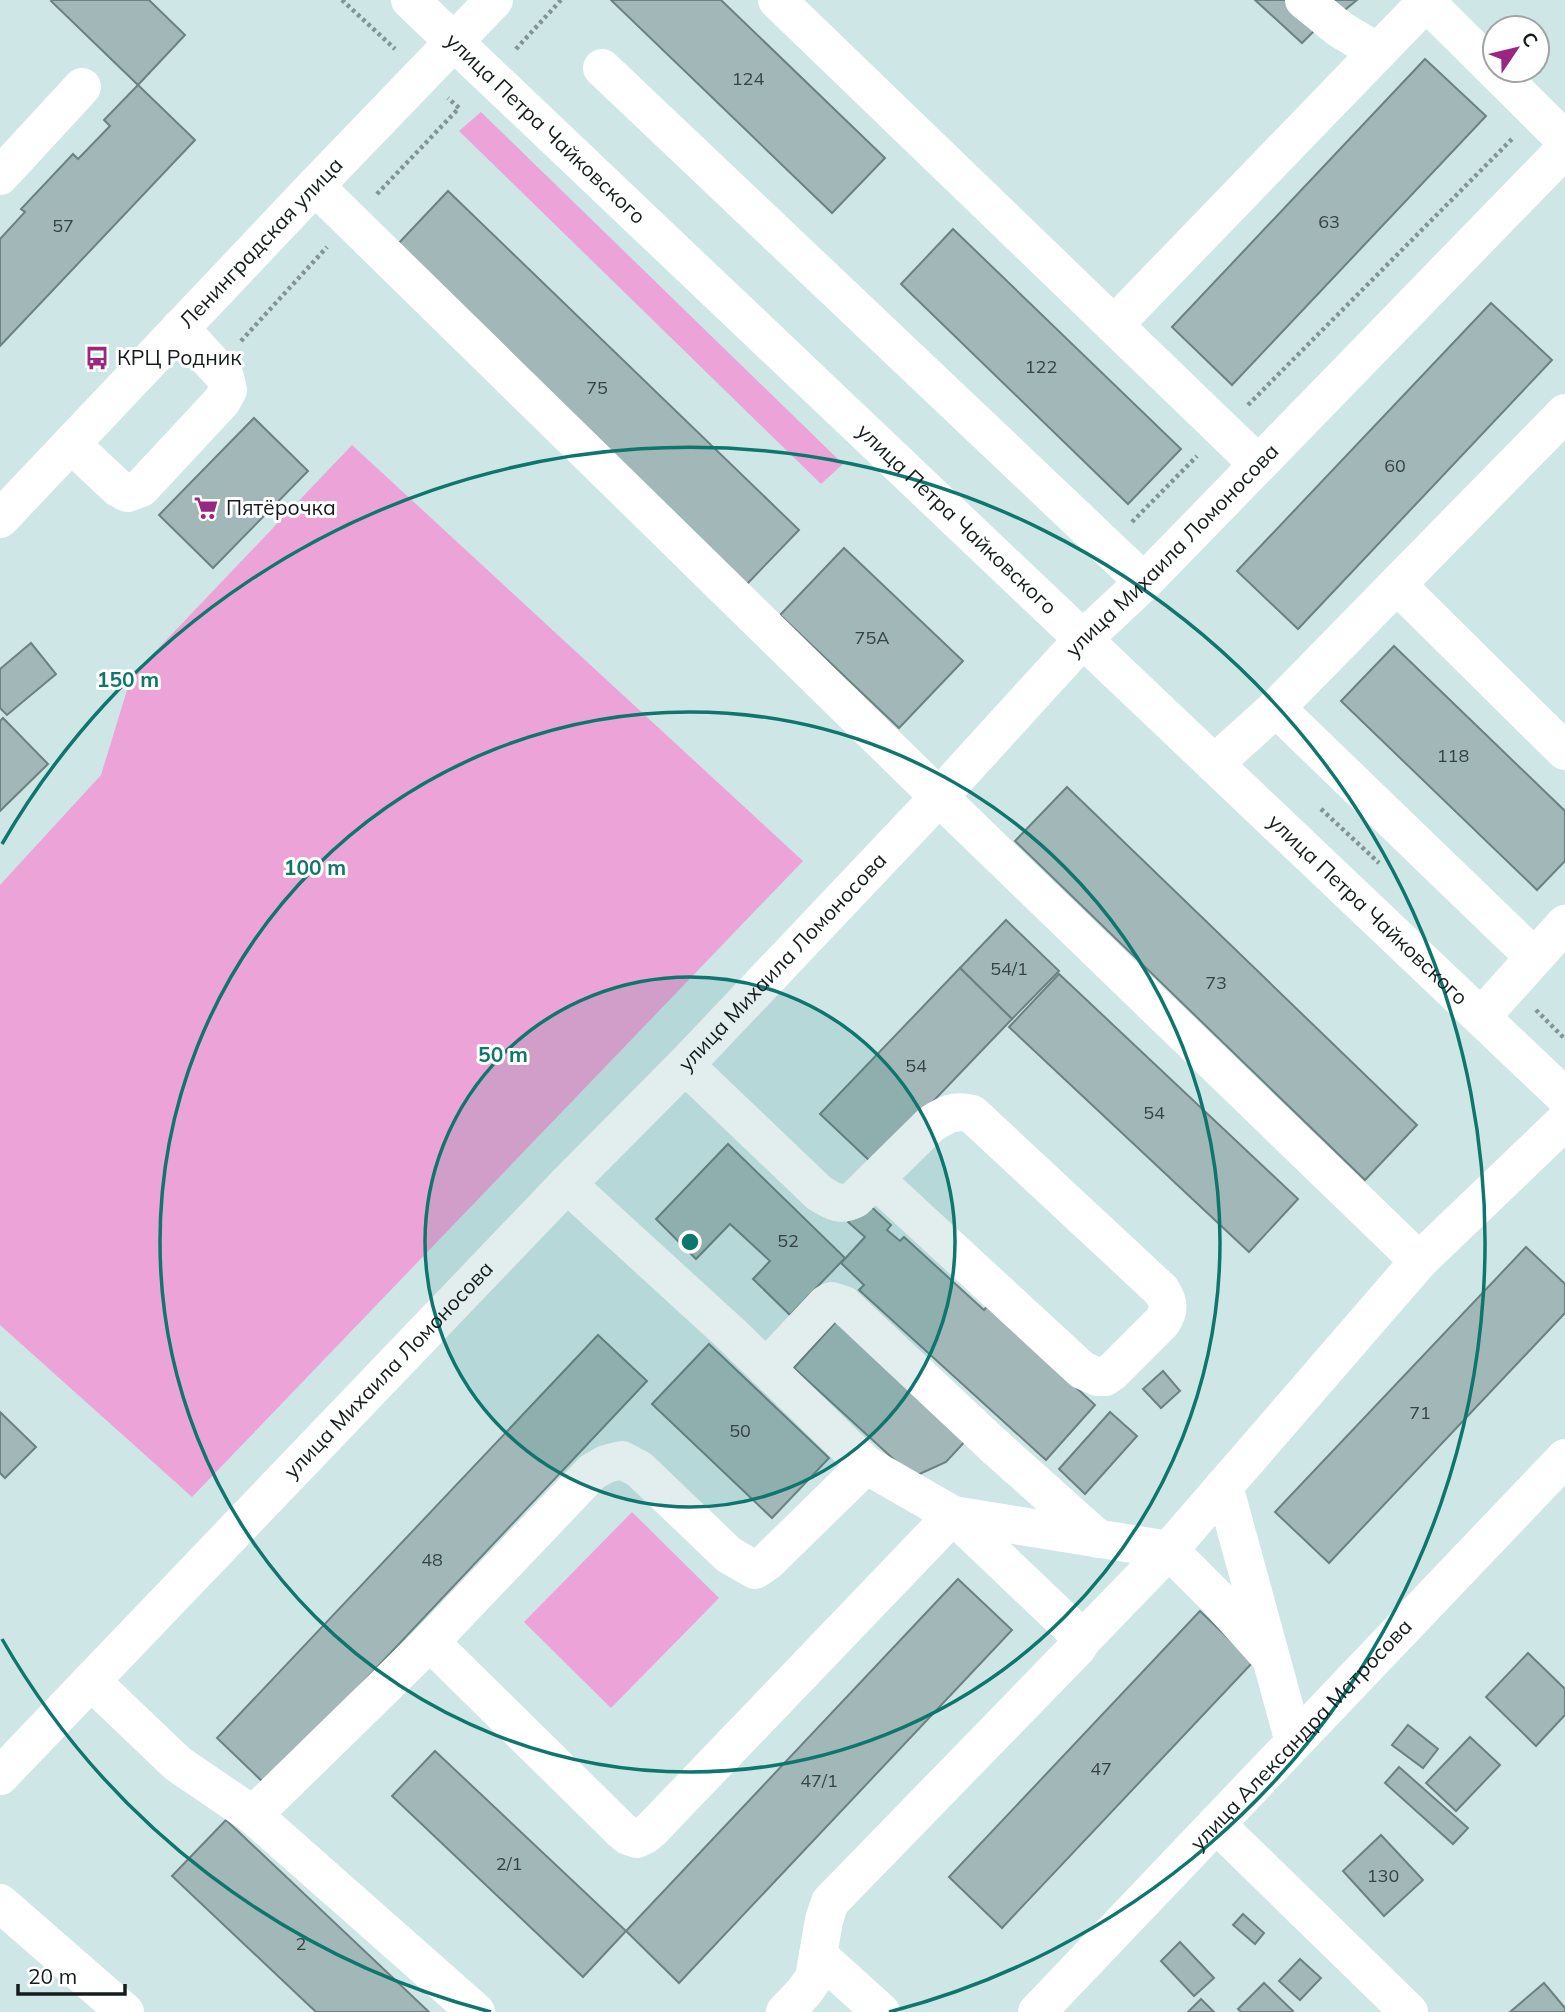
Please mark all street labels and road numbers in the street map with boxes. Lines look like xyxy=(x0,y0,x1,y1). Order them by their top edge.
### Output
street label: улица Петра Чайковского xyxy=(441,27,652,229)
street label: Ленинградская улица xyxy=(173,151,348,333)
street label: улица Петра Чайковского xyxy=(852,418,1063,620)
street label: улица Михаила Ломоносова xyxy=(1059,438,1283,662)
street label: улица Петра Чайковского xyxy=(1263,808,1474,1010)
street label: улица Михаила Ломоносова xyxy=(672,847,891,1076)
street label: улица Михаила Ломоносова xyxy=(278,1255,498,1484)
street label: улица Александра Матросова xyxy=(1184,1613,1417,1855)

